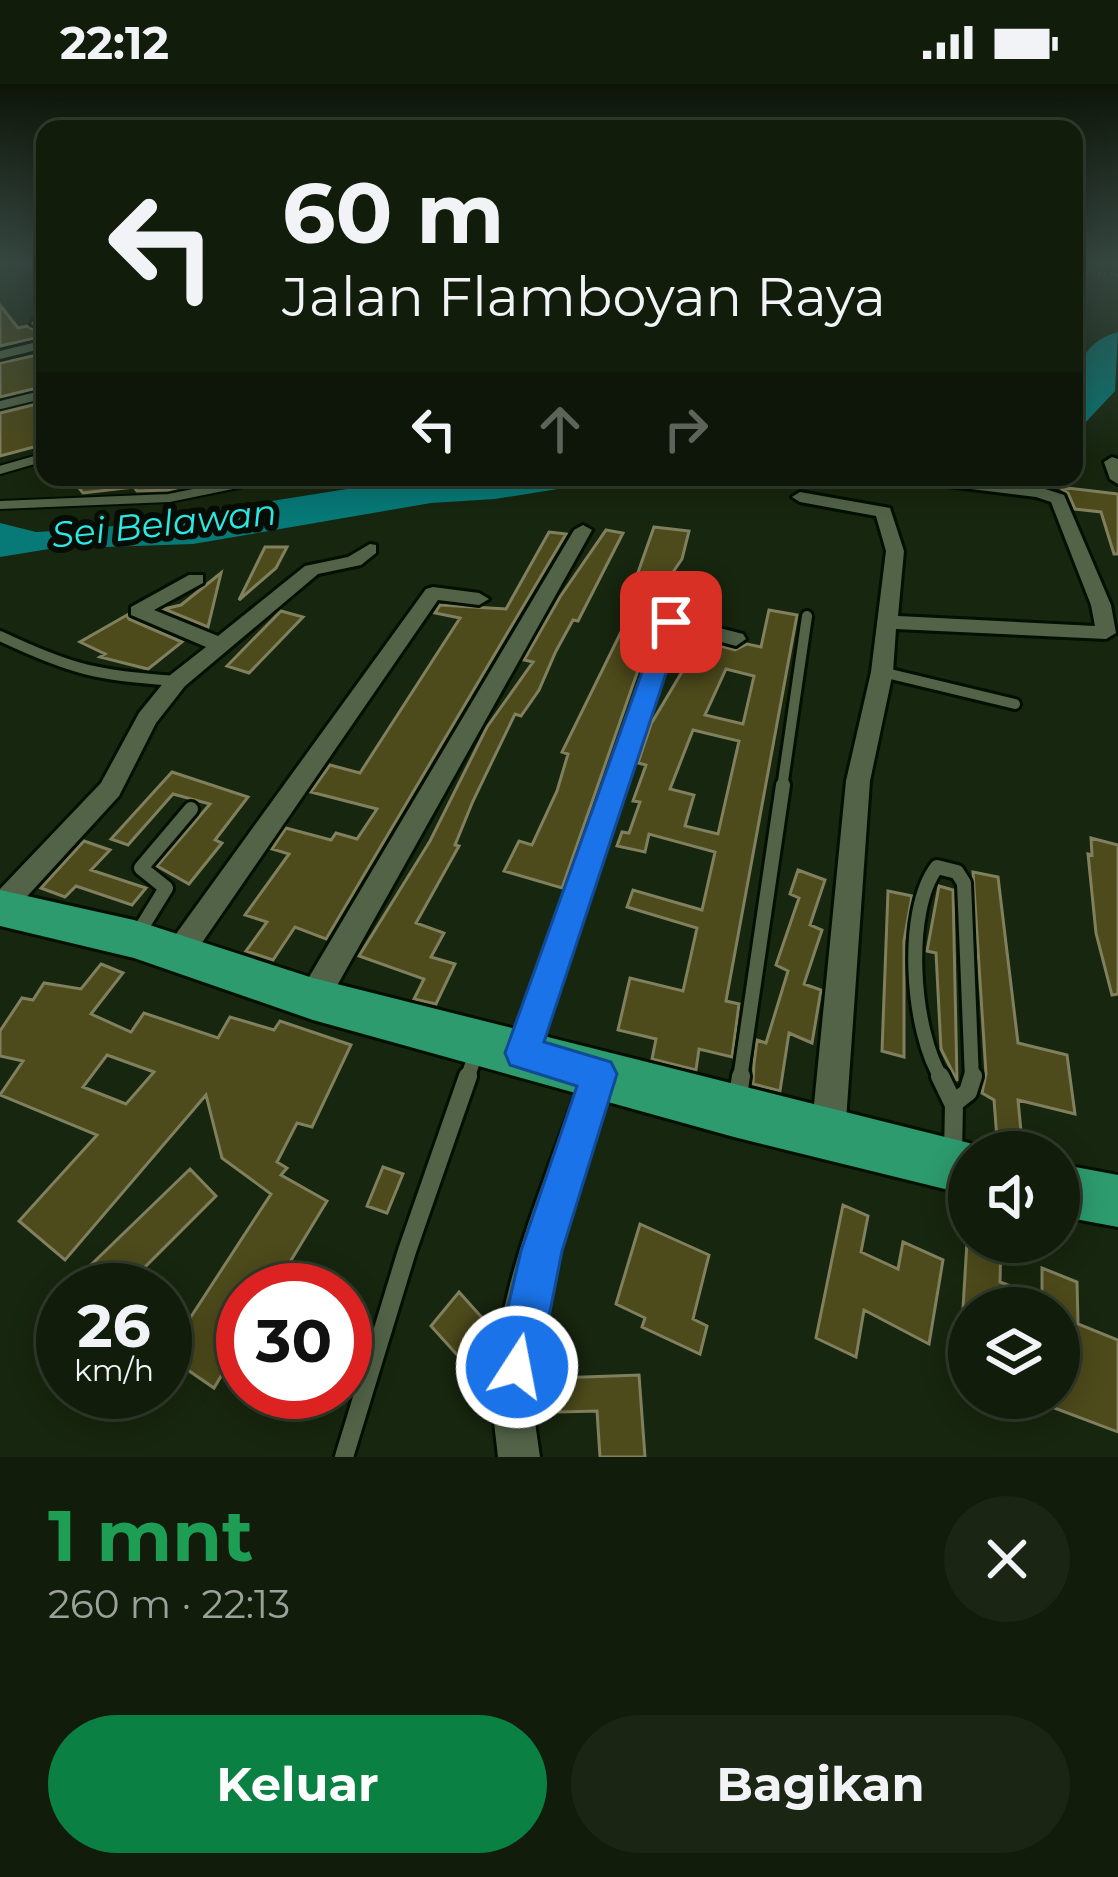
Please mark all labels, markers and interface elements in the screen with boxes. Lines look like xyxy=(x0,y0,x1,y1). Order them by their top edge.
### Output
text: 22:12 xyxy=(60,15,169,70)
text: 60 m xyxy=(282,162,504,264)
icon: left xyxy=(84,168,240,324)
text: Jalan Flamboyan Raya xyxy=(282,264,886,330)
icon: left xyxy=(401,396,467,462)
icon: ahead xyxy=(527,396,593,462)
icon: right xyxy=(653,396,719,462)
water label: Sei Belawan xyxy=(49,489,279,557)
pin xyxy=(620,571,722,673)
icon: arrive xyxy=(638,589,704,655)
map controls xyxy=(948,1131,1080,1419)
button: sound xyxy=(948,1131,1080,1263)
speed limit sign: 30 xyxy=(216,1263,372,1419)
button: layers xyxy=(948,1287,1080,1419)
text: 26 xyxy=(77,1289,151,1362)
position arrow xyxy=(454,1304,580,1430)
text: km/h xyxy=(74,1352,154,1389)
text: 1 mnt xyxy=(48,1491,253,1579)
button: close xyxy=(944,1496,1070,1622)
text: 260 m · 22:13 xyxy=(48,1580,290,1628)
button: Keluar xyxy=(48,1715,547,1853)
button: Bagikan xyxy=(571,1715,1070,1853)

